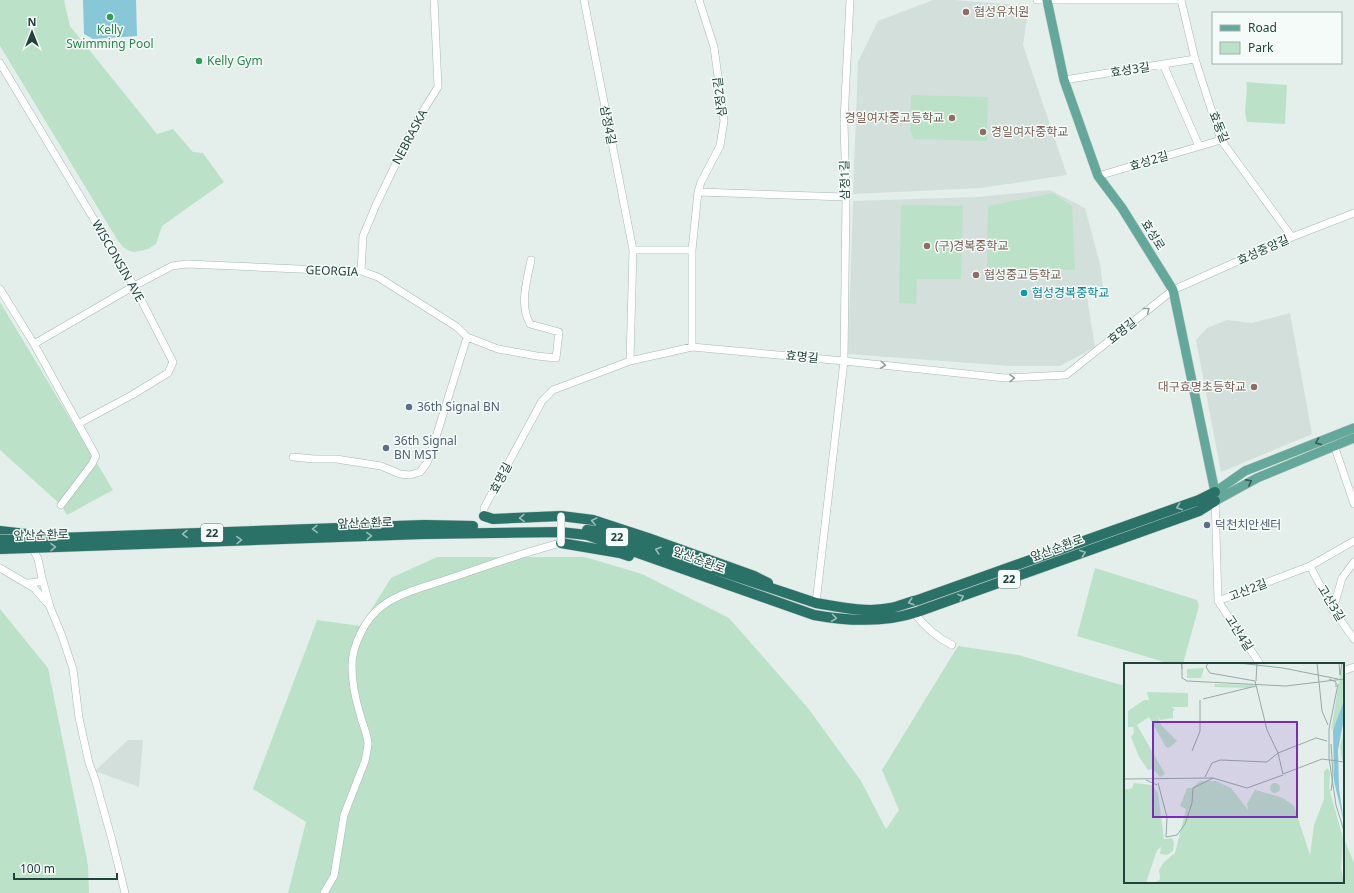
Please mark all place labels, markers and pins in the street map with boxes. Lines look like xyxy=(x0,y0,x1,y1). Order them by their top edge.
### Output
place label: 협성유치원 xyxy=(974,3,1029,20)
marker: 협성유치원 xyxy=(961,7,971,17)
marker: Kelly Swimming Pool xyxy=(105,12,115,22)
place label: Kelly Swimming Pool xyxy=(66,21,154,52)
place label: Kelly Gym xyxy=(207,52,263,69)
marker: Kelly Gym xyxy=(194,56,204,66)
place label: 경일여자중고등학교 xyxy=(845,109,944,126)
marker: 경일여자중고등학교 xyxy=(947,113,957,123)
place label: 경일여자중학교 xyxy=(991,123,1068,140)
marker: 경일여자중학교 xyxy=(978,127,988,137)
place label: (구)경복중학교 xyxy=(935,237,1008,254)
marker: (구)경복중학교 xyxy=(922,241,932,251)
place label: 협성중고등학교 xyxy=(984,266,1061,283)
marker: 협성중고등학교 xyxy=(971,270,981,280)
place label: 협성경복중학교 xyxy=(1032,284,1109,301)
marker: 협성경복중학교 xyxy=(1019,288,1029,298)
place label: 대구효명초등학교 xyxy=(1158,378,1246,395)
marker: 대구효명초등학교 xyxy=(1249,382,1259,392)
place label: 36th Signal BN xyxy=(417,398,500,415)
marker: 36th Signal BN xyxy=(404,402,414,412)
place label: 36th Signal BN MST xyxy=(394,432,457,463)
marker: 36th Signal BN MST xyxy=(381,443,391,453)
place label: 덕천치안센터 xyxy=(1215,516,1281,533)
marker: 덕천치안센터 xyxy=(1202,520,1212,530)

